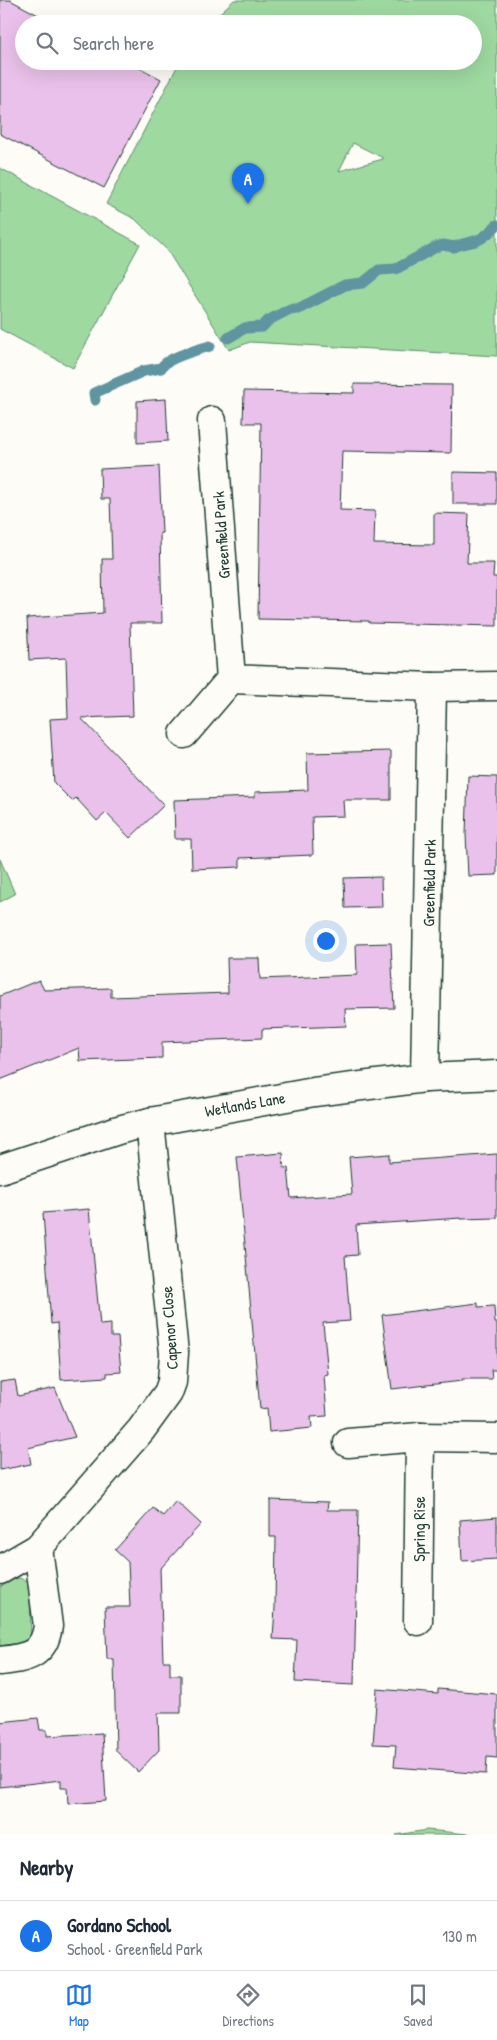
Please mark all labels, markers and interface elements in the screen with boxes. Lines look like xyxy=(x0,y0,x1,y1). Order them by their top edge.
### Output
search box xyxy=(15,15,482,70)
icon: search xyxy=(33,29,61,57)
text: Search here xyxy=(73,30,154,56)
pin: A xyxy=(232,163,264,204)
street label: Greenfield Park xyxy=(207,490,235,579)
street label: Greenfield Park xyxy=(417,839,441,927)
your location xyxy=(313,928,339,954)
street label: Wetlands Lane xyxy=(203,1086,288,1122)
street label: Capenor Close xyxy=(155,1285,183,1371)
street label: Spring Rise xyxy=(408,1496,430,1562)
text: Nearby xyxy=(20,1853,73,1882)
text: Gordano School xyxy=(67,1912,171,1938)
text: A xyxy=(32,1925,40,1947)
text: 130 m xyxy=(442,1925,477,1947)
text: School · Greenfield Park xyxy=(67,1938,203,1960)
tab: Map xyxy=(65,1981,93,2030)
tab: Directions xyxy=(222,1981,274,2030)
tab: Saved xyxy=(404,1981,432,2030)

